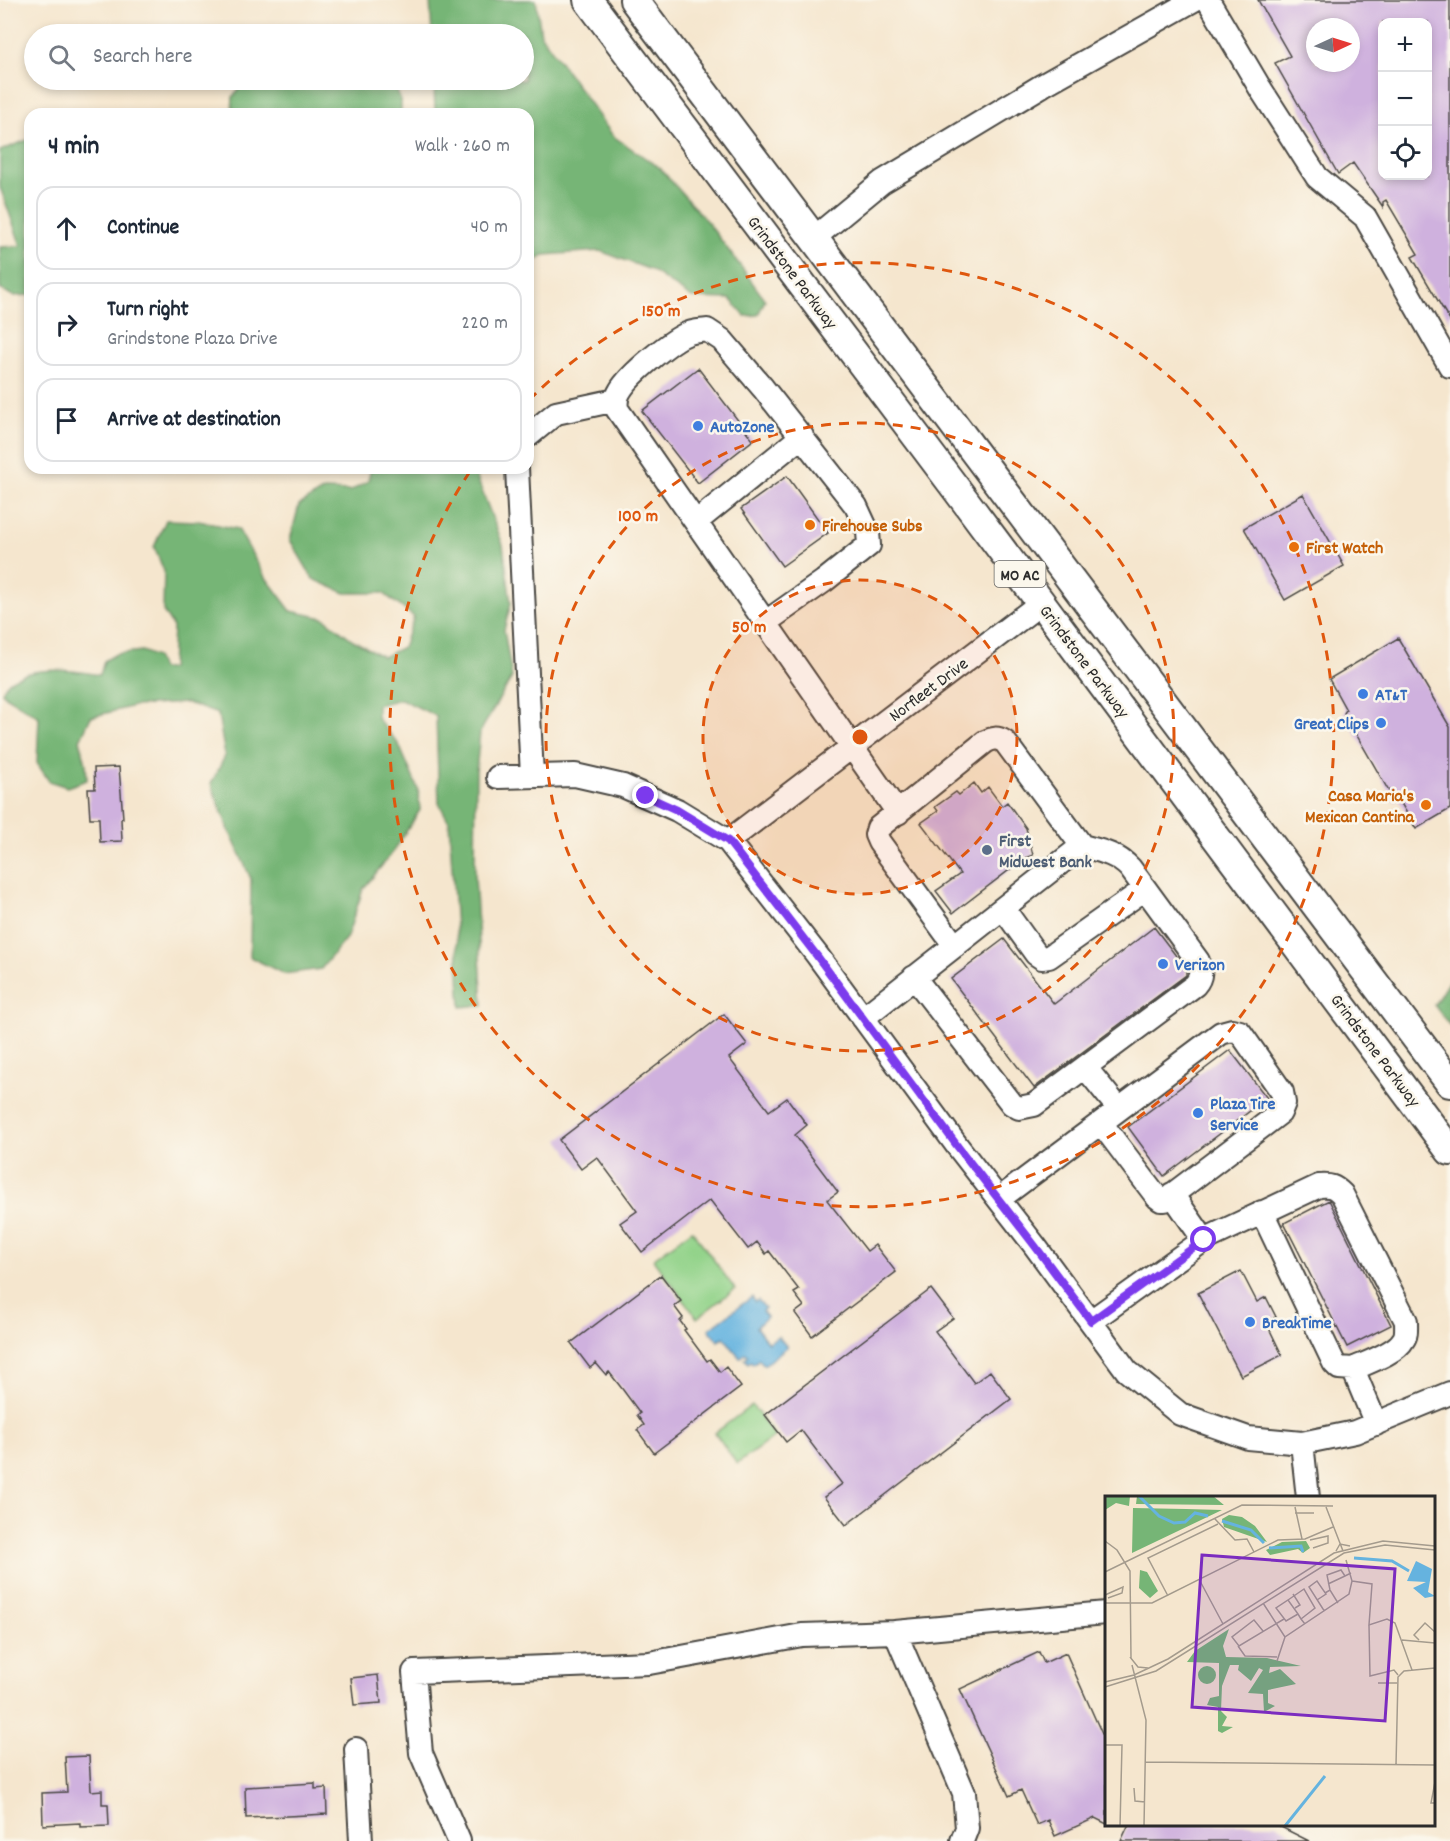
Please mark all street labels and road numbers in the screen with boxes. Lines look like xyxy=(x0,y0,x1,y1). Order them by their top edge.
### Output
street label: Grindstone Parkway xyxy=(740,212,842,336)
road number: MO AC xyxy=(994,561,1046,587)
street label: Grindstone Parkway xyxy=(1032,601,1134,725)
street label: Norfleet Drive xyxy=(885,653,975,729)
street label: Grindstone Parkway xyxy=(1323,990,1425,1114)

